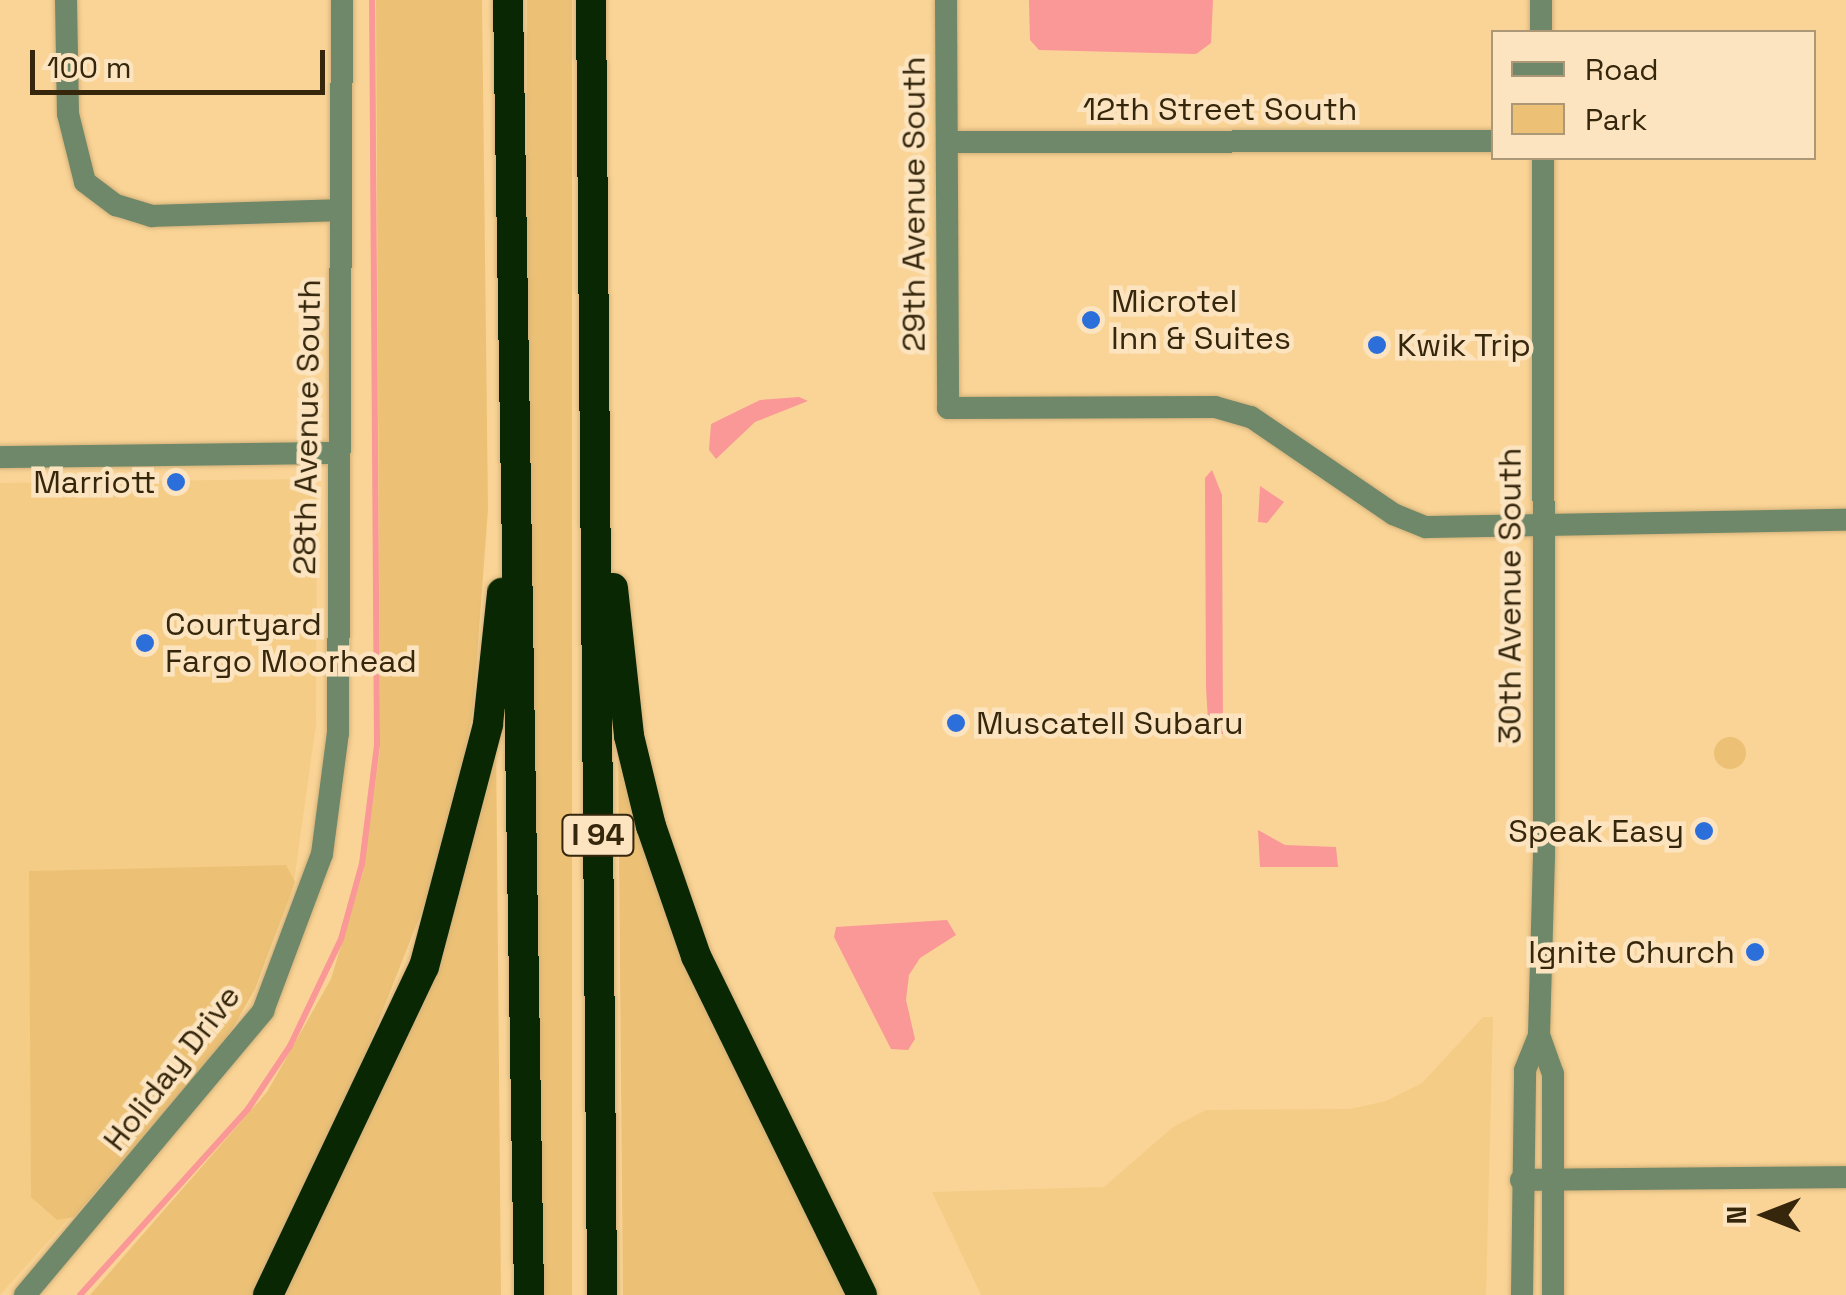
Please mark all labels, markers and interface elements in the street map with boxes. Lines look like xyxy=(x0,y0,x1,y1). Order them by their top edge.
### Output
scale bar xyxy=(35,30,330,92)
legend xyxy=(1491,30,1816,160)
text: 100 m xyxy=(47,48,132,87)
text: Road xyxy=(1585,50,1659,89)
street label: 29th Avenue South xyxy=(895,56,933,352)
street label: 12th Street South xyxy=(1083,90,1357,128)
text: Park xyxy=(1585,100,1647,139)
street label: 28th Avenue South xyxy=(285,279,329,575)
place label: Microtel Inn & Suites xyxy=(1111,283,1291,358)
marker: Microtel Inn & Suites xyxy=(1080,309,1102,331)
place label: Kwik Trip xyxy=(1397,326,1532,364)
marker: Kwik Trip xyxy=(1366,334,1388,356)
street label: 30th Avenue South xyxy=(1491,448,1529,744)
place label: Marriott xyxy=(33,463,156,501)
marker: Marriott xyxy=(165,471,187,493)
place label: Courtyard Fargo Moorhead xyxy=(165,606,417,681)
marker: Courtyard Fargo Moorhead xyxy=(134,632,156,654)
place label: Muscatell Subaru xyxy=(976,704,1243,742)
marker: Muscatell Subaru xyxy=(945,712,967,734)
road number: I 94 xyxy=(560,810,636,860)
place label: Speak Easy xyxy=(1508,812,1684,850)
marker: Speak Easy xyxy=(1693,820,1715,842)
place label: Ignite Church xyxy=(1528,933,1735,971)
marker: Ignite Church xyxy=(1744,941,1766,963)
street label: Holiday Drive xyxy=(95,978,249,1158)
north arrow xyxy=(1716,1165,1816,1265)
text: N xyxy=(1718,1206,1754,1224)

